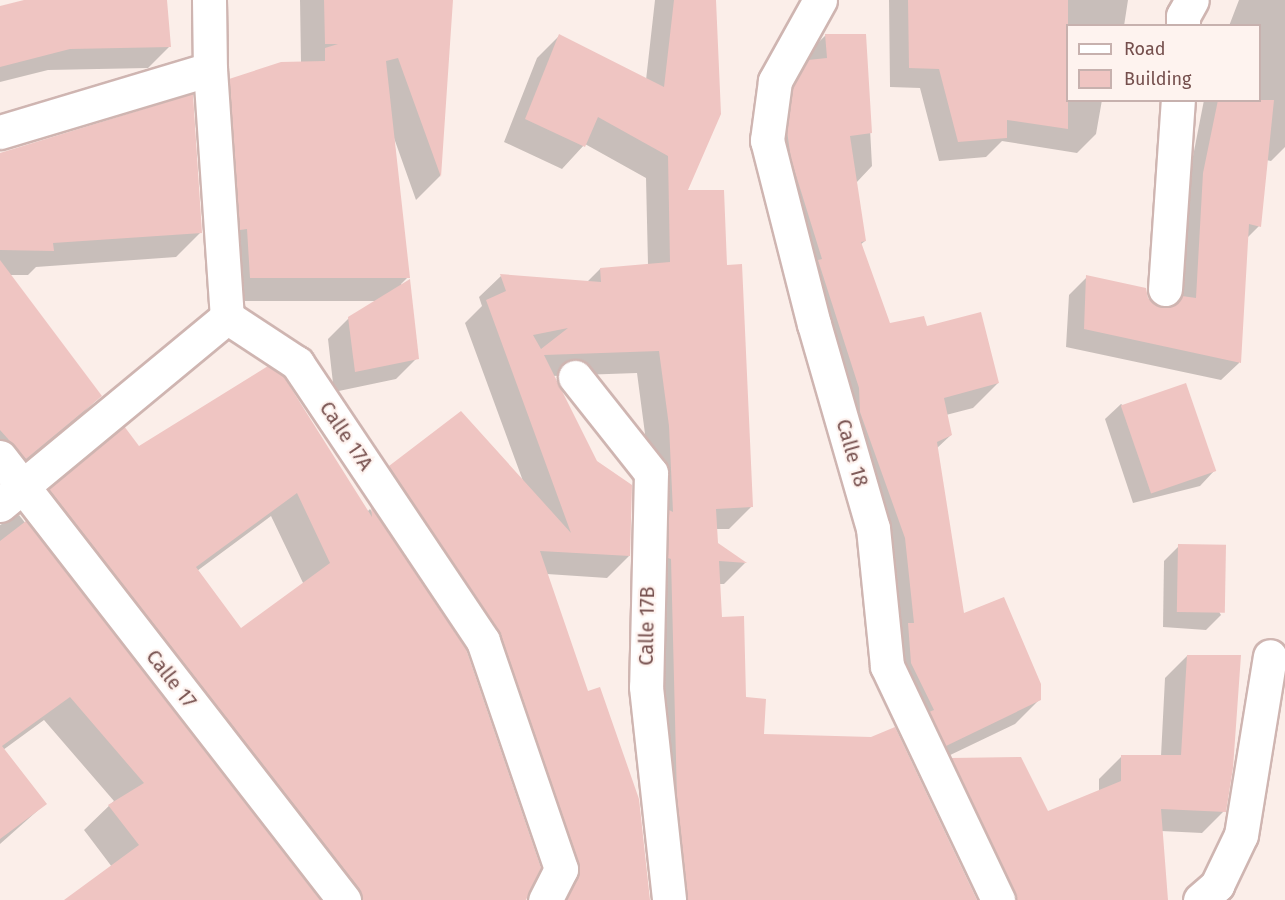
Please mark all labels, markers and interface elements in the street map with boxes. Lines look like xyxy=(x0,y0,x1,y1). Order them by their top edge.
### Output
legend xyxy=(1066,24,1261,102)
text: Road xyxy=(1124,38,1166,60)
text: Building xyxy=(1124,68,1191,90)
street label: Calle 17A xyxy=(314,397,378,475)
street label: Calle 18 xyxy=(831,416,873,490)
street label: Calle 17B xyxy=(634,586,660,666)
street label: Calle 17 xyxy=(141,645,201,713)

